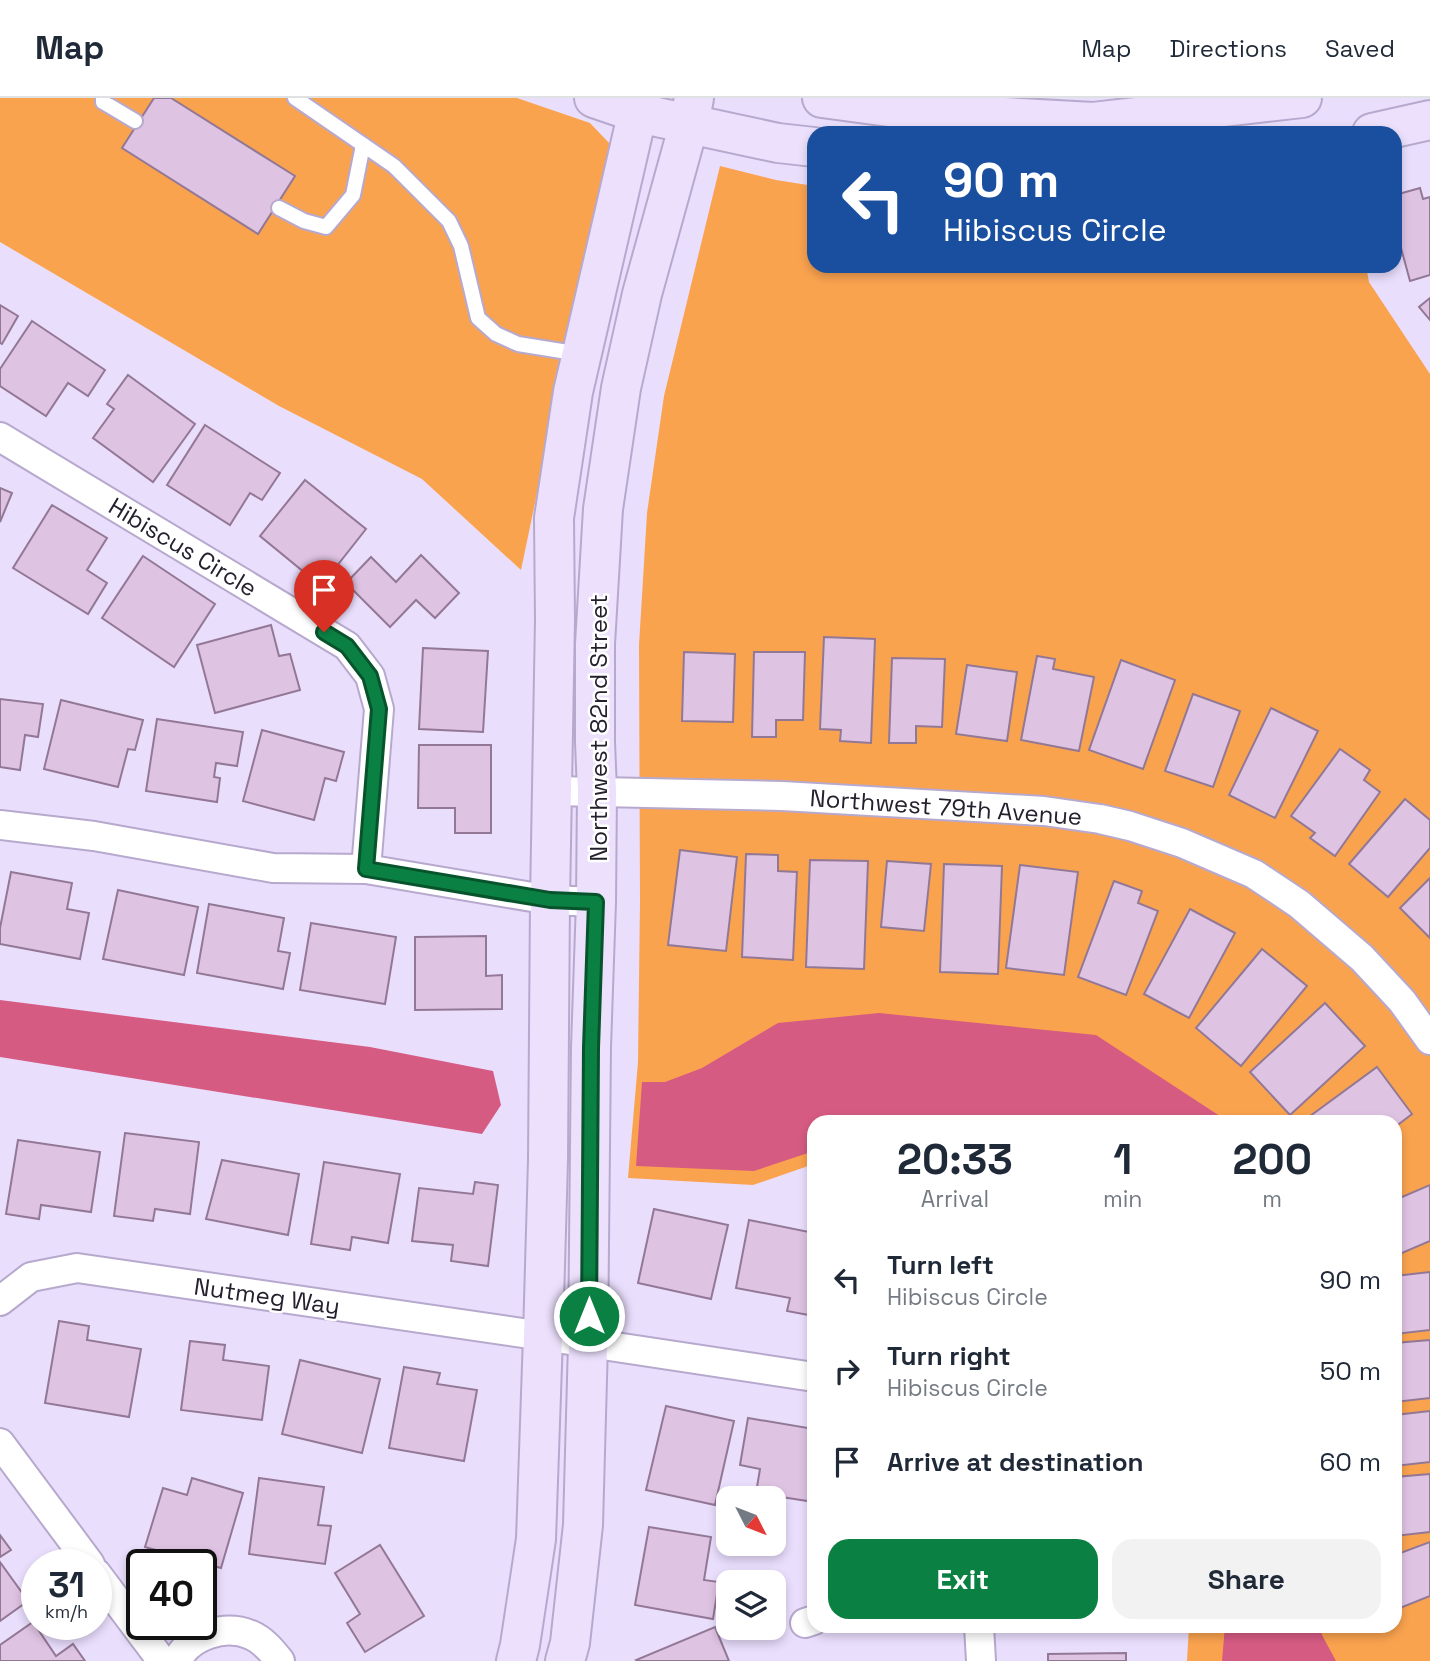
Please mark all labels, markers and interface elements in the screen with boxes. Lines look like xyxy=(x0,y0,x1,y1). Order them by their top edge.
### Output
text: Map xyxy=(35,27,104,69)
text: Map xyxy=(1081,33,1131,64)
text: Directions xyxy=(1169,33,1287,64)
text: Saved xyxy=(1325,33,1395,64)
text: 90 m xyxy=(943,149,1059,211)
icon: left xyxy=(828,154,919,245)
text: Hibiscus Circle xyxy=(943,210,1167,250)
street label: Hibiscus Circle xyxy=(103,490,263,604)
pin xyxy=(294,560,354,632)
icon: arrive xyxy=(305,571,343,609)
street label: Northwest 82nd Street xyxy=(583,594,614,862)
street label: Northwest 79th Avenue xyxy=(809,782,1083,832)
text: 20:33 xyxy=(897,1133,1013,1186)
text: 1 xyxy=(1113,1133,1132,1186)
text: 200 xyxy=(1233,1133,1312,1186)
text: Arrival xyxy=(921,1184,989,1214)
text: min xyxy=(1103,1184,1142,1214)
text: m xyxy=(1262,1184,1282,1214)
text: Turn left xyxy=(887,1248,994,1282)
icon: left xyxy=(828,1261,866,1299)
text: 90 m xyxy=(1319,1263,1381,1297)
street label: Nutmeg Way xyxy=(192,1270,342,1322)
position arrow xyxy=(552,1279,626,1353)
text: Hibiscus Circle xyxy=(887,1282,1048,1312)
text: Turn right xyxy=(887,1339,1011,1373)
icon: right xyxy=(828,1352,866,1390)
text: 50 m xyxy=(1320,1354,1381,1388)
text: Hibiscus Circle xyxy=(887,1373,1048,1403)
icon: arrive xyxy=(828,1443,866,1481)
text: Arrive at destination xyxy=(887,1445,1144,1479)
text: 60 m xyxy=(1319,1445,1381,1479)
north arrow xyxy=(716,1486,786,1556)
map controls xyxy=(716,1486,786,1640)
button: Exit xyxy=(828,1539,1098,1619)
button: Share xyxy=(1112,1539,1381,1619)
speed limit sign: 40 xyxy=(126,1549,217,1640)
text: 31 xyxy=(48,1563,85,1607)
button: layers xyxy=(716,1570,786,1640)
text: km/h xyxy=(45,1600,88,1623)

